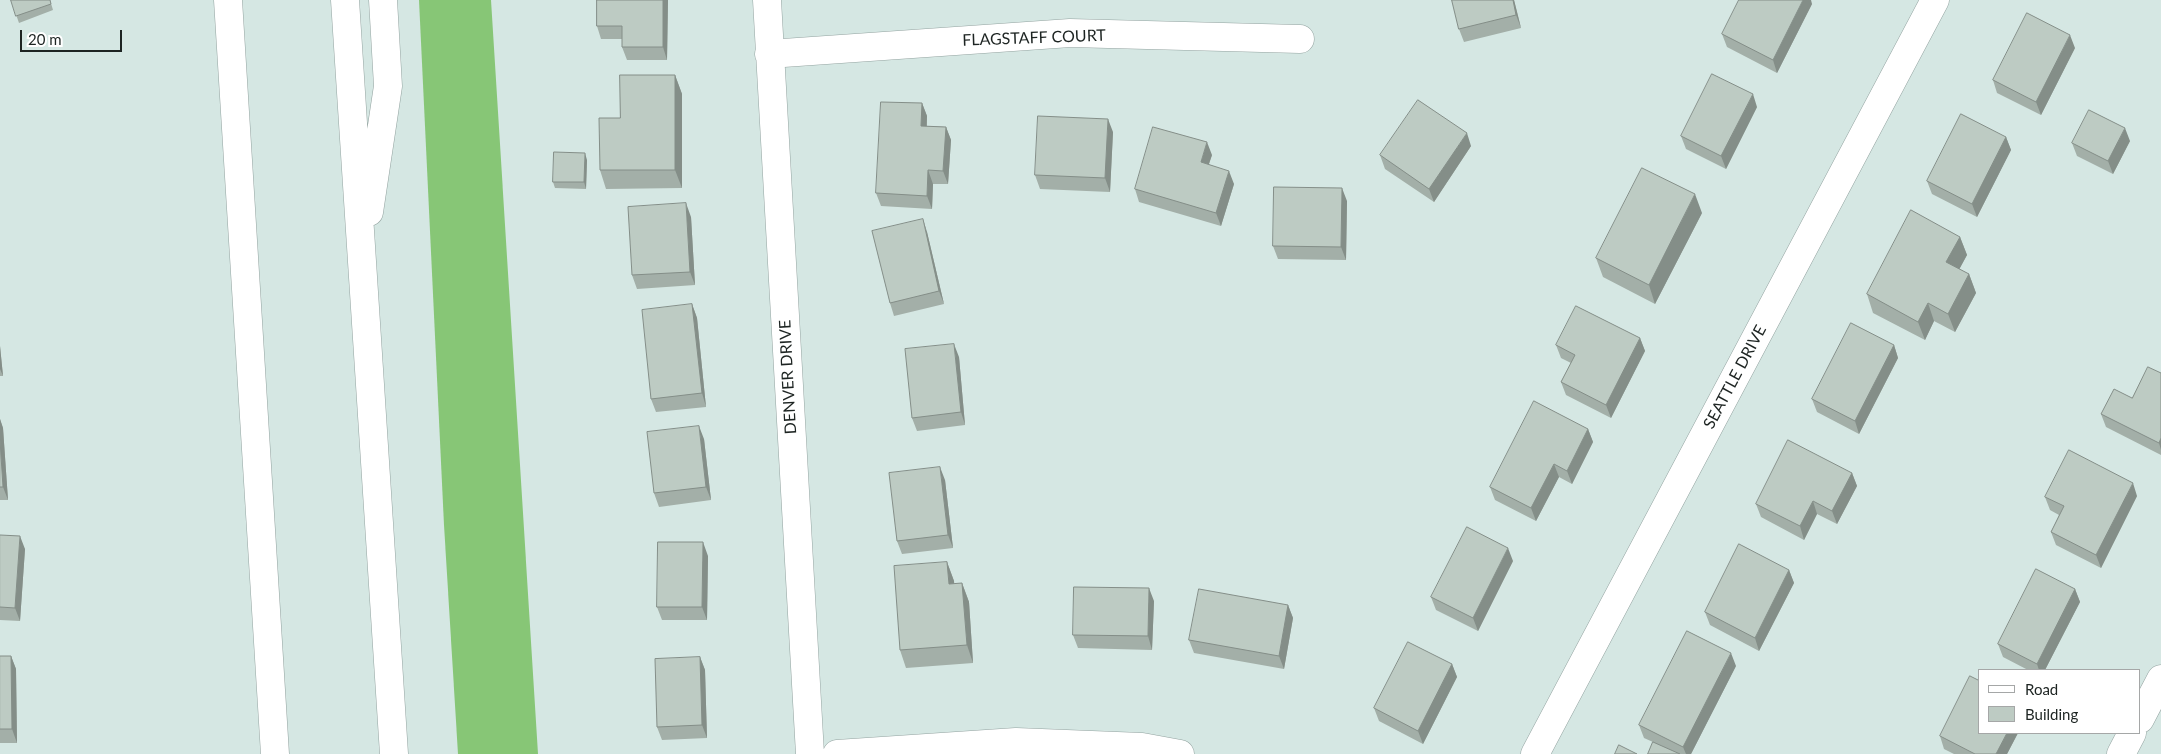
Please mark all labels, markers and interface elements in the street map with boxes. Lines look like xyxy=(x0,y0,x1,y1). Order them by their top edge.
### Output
scale bar xyxy=(22,20,125,52)
street label: FLAGSTAFF COURT xyxy=(962,26,1106,50)
text: 20 m xyxy=(28,30,62,48)
street label: DENVER DRIVE xyxy=(775,319,801,435)
street label: SEATTLE DRIVE xyxy=(1700,322,1770,432)
legend xyxy=(1978,669,2141,734)
text: Road xyxy=(2025,680,2058,698)
text: Building xyxy=(2025,705,2078,723)

